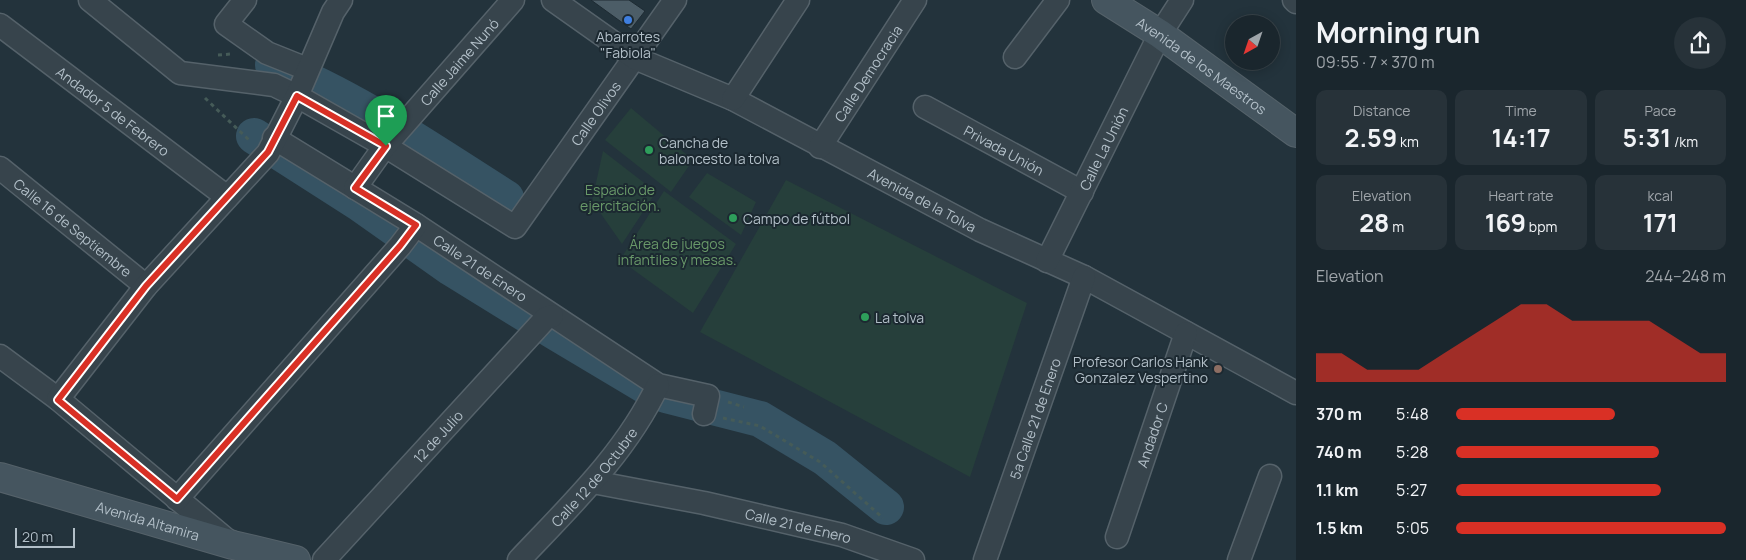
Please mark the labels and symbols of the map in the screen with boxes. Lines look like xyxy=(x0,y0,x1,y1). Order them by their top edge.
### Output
street label: Avenida de los Maestros xyxy=(1133,12,1271,118)
street label: Calle Jaime Nunó xyxy=(416,14,503,109)
marker: Abarrotes "Fabiola" xyxy=(622,14,634,26)
north arrow xyxy=(1225,15,1280,70)
street label: Calle Democracia xyxy=(829,21,906,125)
place label: Abarrotes "Fabiola" xyxy=(596,27,660,62)
street label: Andador 5 de Febrero xyxy=(53,62,174,160)
street label: Calle Olivos xyxy=(566,77,625,149)
pin xyxy=(365,95,407,146)
street label: Calle La Unión xyxy=(1074,103,1132,193)
street label: Privada Unión xyxy=(961,120,1047,179)
place label: Cancha de baloncesto la tolva xyxy=(659,133,780,168)
marker: Cancha de baloncesto la tolva xyxy=(643,144,655,156)
street label: Avenida de la Tolva xyxy=(865,163,980,236)
street label: Calle 16 de Septiembre xyxy=(10,174,136,281)
park label: Espacio de ejercitación. xyxy=(580,180,660,215)
place label: Campo de fútbol xyxy=(743,209,850,228)
marker: Campo de fútbol xyxy=(727,212,739,224)
street label: Calle 21 de Enero xyxy=(430,230,531,306)
park label: Área de juegos infantiles y mesas. xyxy=(617,234,737,269)
place label: La tolva xyxy=(875,308,924,327)
marker: La tolva xyxy=(859,311,871,323)
place label: Profesor Carlos Hank Gonzalez Vespertino xyxy=(1073,352,1209,387)
street label: 5a Calle 21 de Enero xyxy=(1005,355,1065,482)
marker: Profesor Carlos Hank Gonzalez Vespertino xyxy=(1212,363,1224,375)
street label: Andador C xyxy=(1132,400,1171,470)
street label: 12 de Julio xyxy=(409,406,467,467)
street label: Calle 12 de Octubre xyxy=(547,423,641,530)
street label: Avenida Altamira xyxy=(94,496,202,544)
street label: Calle 21 de Enero xyxy=(743,503,854,547)
scale bar xyxy=(15,525,75,548)

